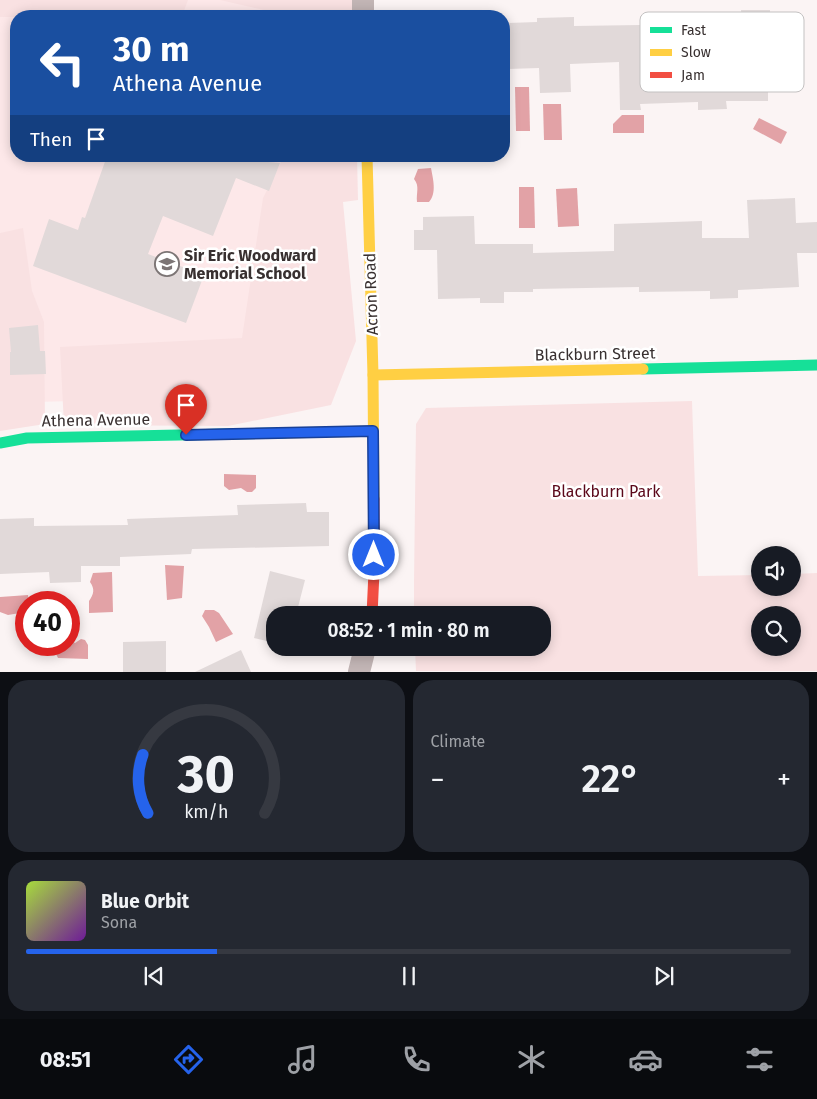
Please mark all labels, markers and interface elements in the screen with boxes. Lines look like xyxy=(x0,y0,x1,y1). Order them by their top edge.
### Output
legend xyxy=(640,12,804,92)
text: Fast xyxy=(681,22,707,39)
text: 30 m xyxy=(113,28,190,70)
icon: left xyxy=(30,30,95,95)
text: Slow xyxy=(681,44,711,61)
text: Jam xyxy=(681,67,705,84)
text: Athena Avenue xyxy=(113,70,262,97)
icon: arrive xyxy=(82,125,110,153)
text: Then xyxy=(30,128,72,151)
place label: Sir Eric Woodward Memorial School xyxy=(184,246,316,283)
school or university icon: Sir Eric Woodward Memorial School xyxy=(154,251,180,277)
street label: Acron Road xyxy=(360,253,382,335)
street label: Blackburn Street xyxy=(534,343,656,365)
pin xyxy=(165,384,207,435)
icon: arrive xyxy=(172,391,200,419)
street label: Athena Avenue xyxy=(42,410,150,430)
park label: Blackburn Park xyxy=(552,482,661,501)
position arrow xyxy=(347,528,399,580)
map controls xyxy=(751,546,801,656)
button: sound xyxy=(751,546,801,596)
speed limit sign: 40 xyxy=(15,591,80,656)
button: search xyxy=(751,606,801,656)
text: 08:52 · 1 min · 80 m xyxy=(327,619,490,642)
text: Climate xyxy=(431,732,485,751)
text: 30 xyxy=(177,743,235,806)
text: 22° xyxy=(581,756,640,802)
text: − xyxy=(431,763,445,796)
text: + xyxy=(777,763,791,796)
text: km/h xyxy=(184,801,228,823)
text: Blue Orbit xyxy=(101,890,189,913)
text: Sona xyxy=(101,913,137,932)
icon: previous xyxy=(140,962,168,990)
icon: pause xyxy=(395,962,423,990)
icon: next xyxy=(650,962,678,990)
icon: directions xyxy=(171,1042,206,1077)
icon: music xyxy=(285,1042,320,1077)
icon: phone xyxy=(399,1042,434,1077)
icon: climate xyxy=(514,1042,549,1077)
icon: car xyxy=(628,1042,663,1077)
icon: filters xyxy=(742,1042,777,1077)
text: 08:51 xyxy=(40,1046,92,1073)

